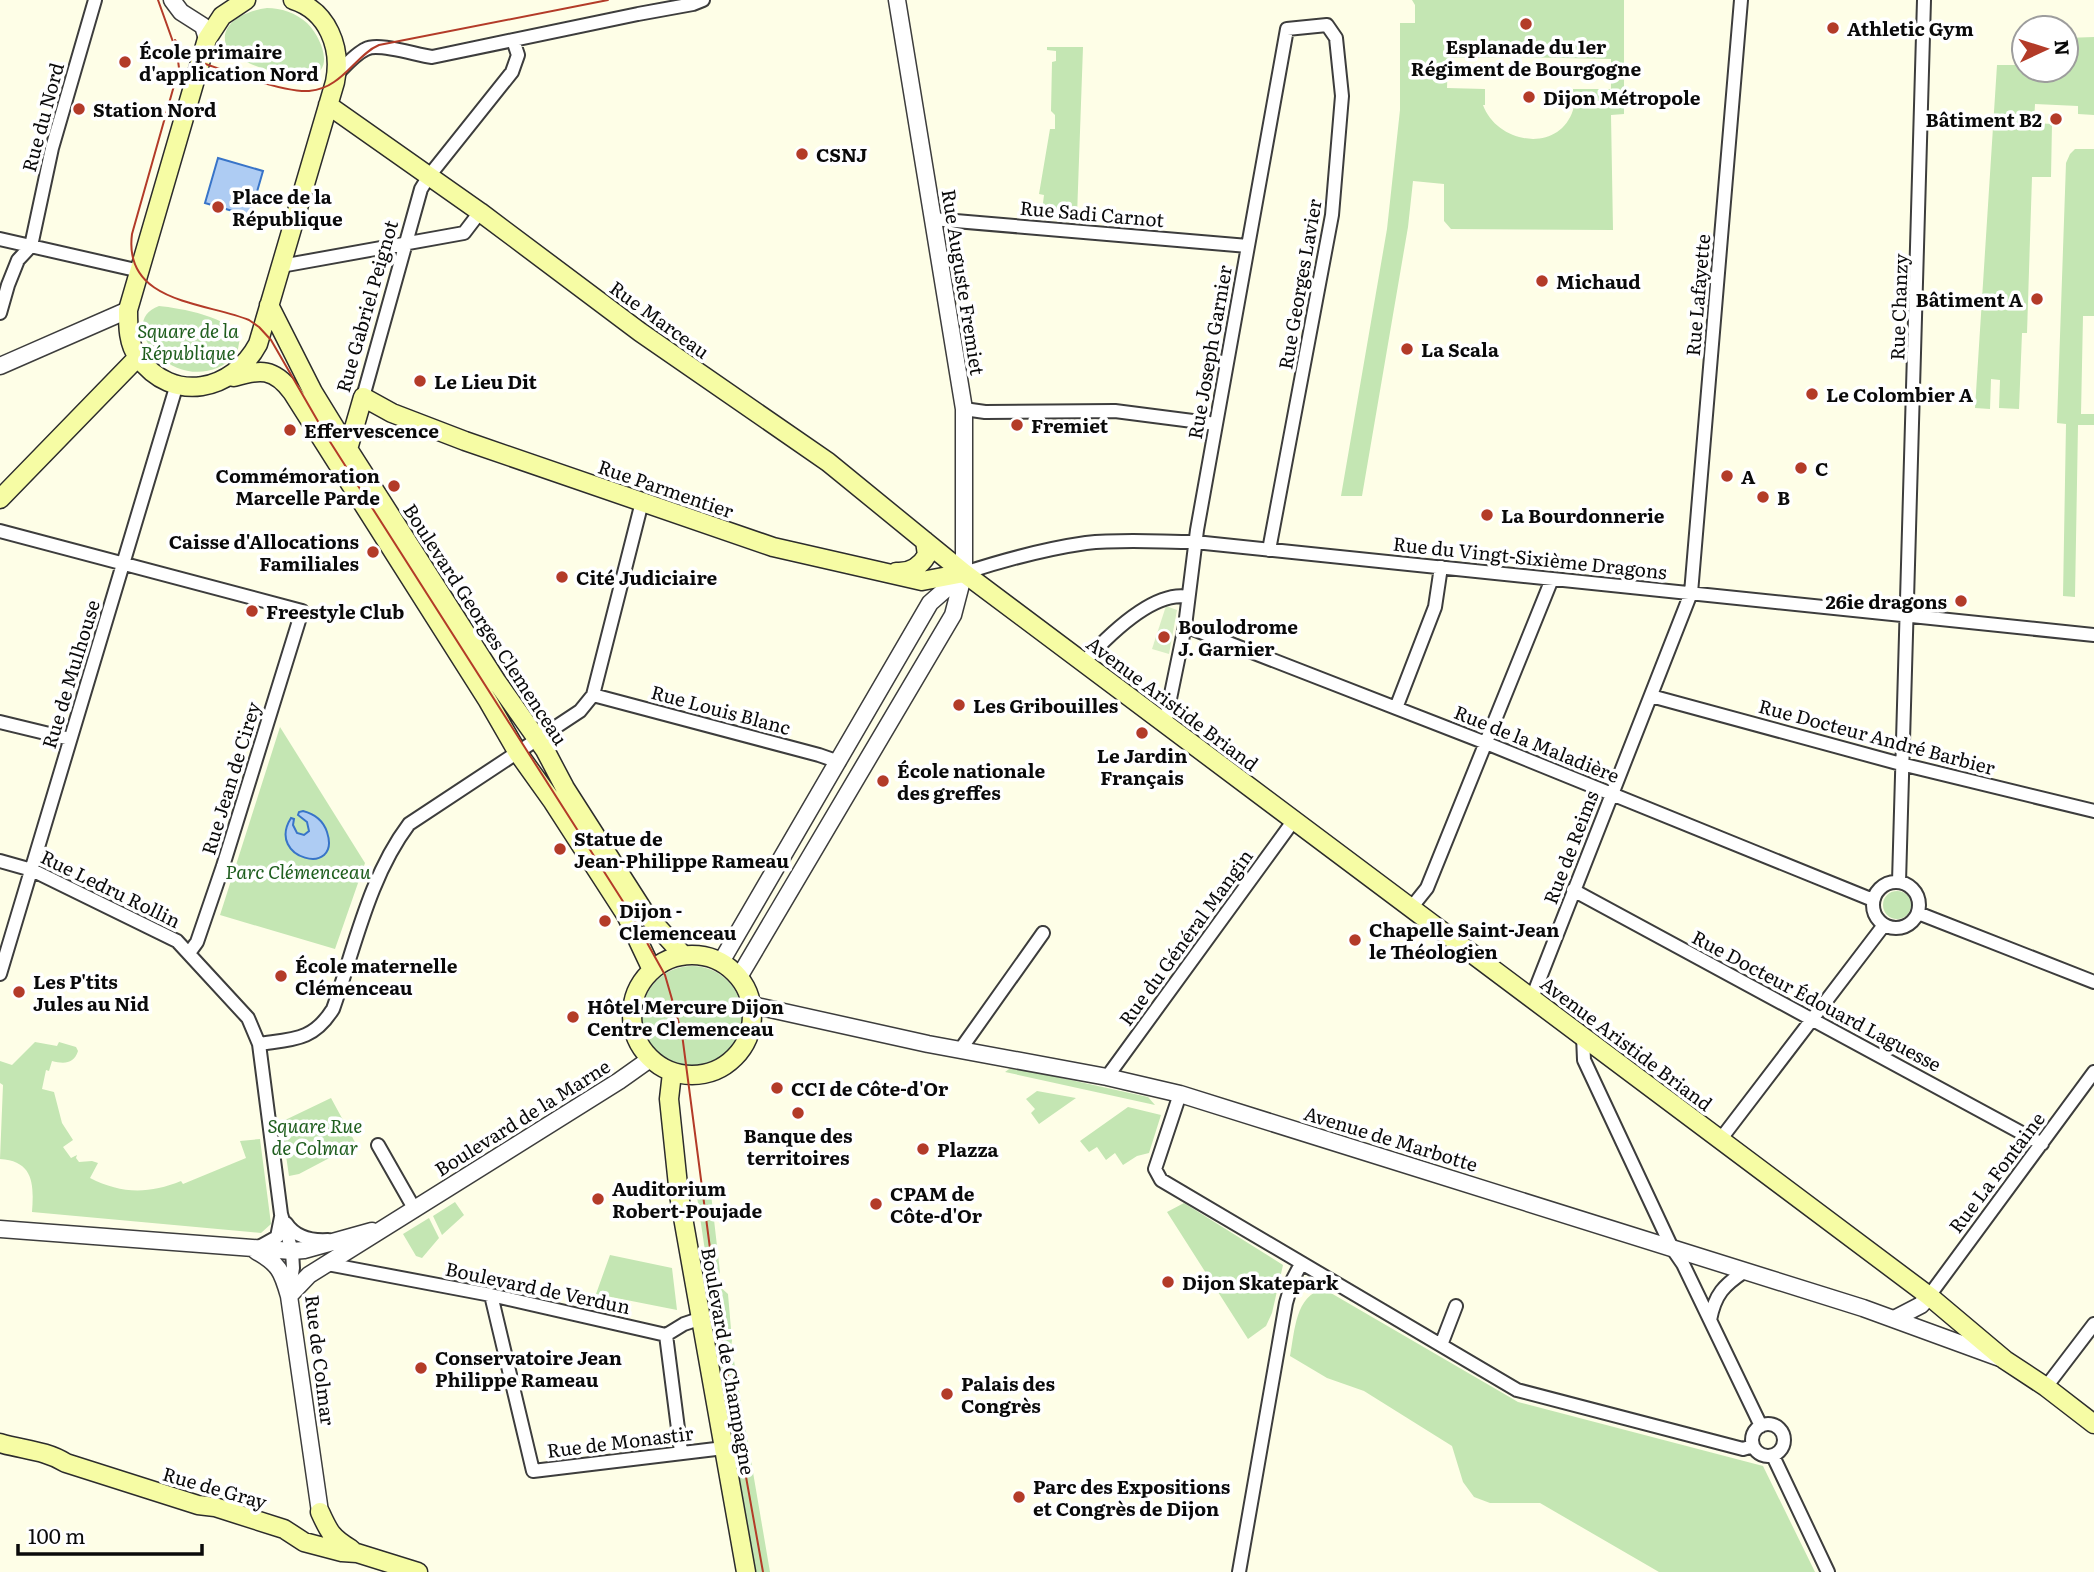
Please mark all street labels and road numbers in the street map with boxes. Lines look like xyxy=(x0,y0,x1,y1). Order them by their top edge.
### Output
street label: Rue du Nord xyxy=(14,59,70,175)
street label: Rue Auguste Fremiet xyxy=(935,187,993,377)
street label: Rue Sadi Carnot xyxy=(1019,193,1166,233)
street label: Rue Georges Lavier xyxy=(1270,197,1328,371)
street label: Rue Gabriel Peignot xyxy=(328,216,404,396)
street label: Rue Lafayette xyxy=(1678,233,1716,357)
street label: Rue Chanzy xyxy=(1882,253,1914,361)
street label: Rue Joseph Garnier xyxy=(1180,263,1238,441)
street label: Rue Marceau xyxy=(604,273,716,365)
street label: Rue Parmentier xyxy=(594,452,738,524)
street label: Boulevard Georges Clemenceau xyxy=(397,498,575,750)
street label: Rue du Vingt-Sixième Dragons xyxy=(1392,529,1669,585)
street label: Rue de Mulhouse xyxy=(34,596,106,752)
street label: Avenue Aristide Briand xyxy=(1081,629,1265,777)
street label: Rue Louis Blanc xyxy=(648,677,794,741)
street label: Rue Docteur André Barbier xyxy=(1756,691,1998,781)
street label: Rue de la Maladière xyxy=(1450,697,1624,789)
street label: Rue Jean de Cirey xyxy=(193,698,267,858)
street label: Rue de Reims xyxy=(1535,786,1605,908)
street label: Rue Ledru Rollin xyxy=(36,842,186,934)
street label: Rue du Général Mangin xyxy=(1111,843,1259,1031)
street label: Rue Docteur Édouard Laguesse xyxy=(1687,922,1947,1078)
street label: Avenue Aristide Briand xyxy=(1535,969,1719,1117)
street label: Boulevard de la Marne xyxy=(429,1051,615,1182)
street label: Avenue de Marbotte xyxy=(1301,1098,1482,1178)
street label: Rue La Fontaine xyxy=(1941,1106,2051,1238)
street label: Boulevard de Champagne xyxy=(695,1245,763,1477)
street label: Boulevard de Verdun xyxy=(443,1254,633,1320)
street label: Rue de Colmar xyxy=(299,1293,343,1427)
street label: Rue de Monastir xyxy=(545,1418,695,1464)
street label: Rue de Gray xyxy=(160,1459,270,1515)

